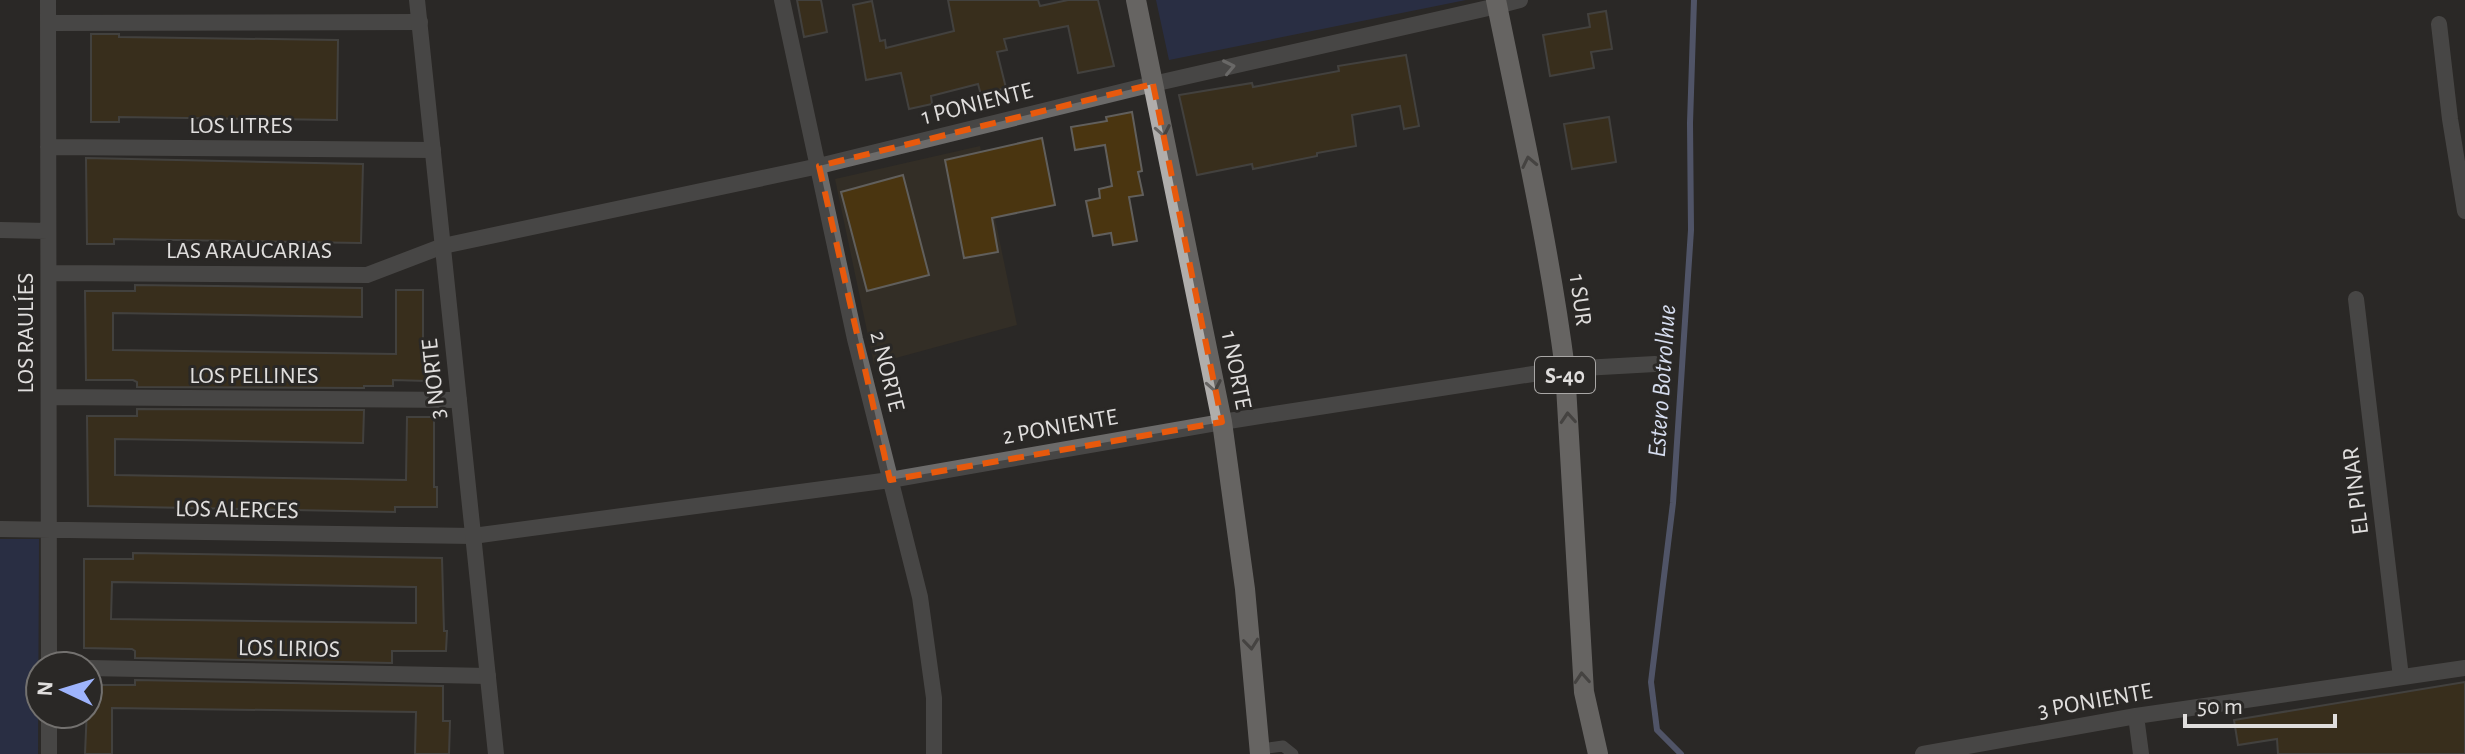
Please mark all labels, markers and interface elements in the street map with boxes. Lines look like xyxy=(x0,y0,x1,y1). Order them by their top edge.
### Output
one-way arrow xyxy=(1222,59,1236,76)
street label: 1 PONIENTE xyxy=(919,78,1036,129)
street label: LOS LITRES xyxy=(189,114,293,138)
one-way arrow xyxy=(1153,125,1170,138)
one-way arrow xyxy=(1521,155,1538,169)
street label: LAS ARAUCARIAS xyxy=(166,239,332,263)
street label: LOS RAULÍES xyxy=(12,273,38,393)
street label: 1 SUR xyxy=(1565,273,1596,328)
water label: Estero Botrolhue xyxy=(1644,304,1680,458)
street label: 2 NORTE xyxy=(865,329,909,414)
street label: 1 NORTE xyxy=(1217,329,1255,412)
street label: 3 NORTE xyxy=(418,337,450,420)
road number: S-40 xyxy=(1535,357,1595,393)
street label: LOS PELLINES xyxy=(189,364,319,388)
one-way arrow xyxy=(1205,379,1222,393)
street label: 2 PONIENTE xyxy=(1001,405,1120,449)
one-way arrow xyxy=(1559,411,1576,424)
street label: EL PINAR xyxy=(2339,446,2373,536)
street label: LOS ALERCES xyxy=(175,497,299,523)
street label: LOS LIRIOS xyxy=(238,636,340,662)
one-way arrow xyxy=(1242,637,1259,650)
north arrow xyxy=(24,650,104,730)
one-way arrow xyxy=(1574,671,1591,684)
scale bar xyxy=(2185,678,2335,728)
street label: 3 PONIENTE xyxy=(2036,679,2154,723)
text: N xyxy=(34,680,57,697)
text: 50 m xyxy=(2197,695,2243,719)

